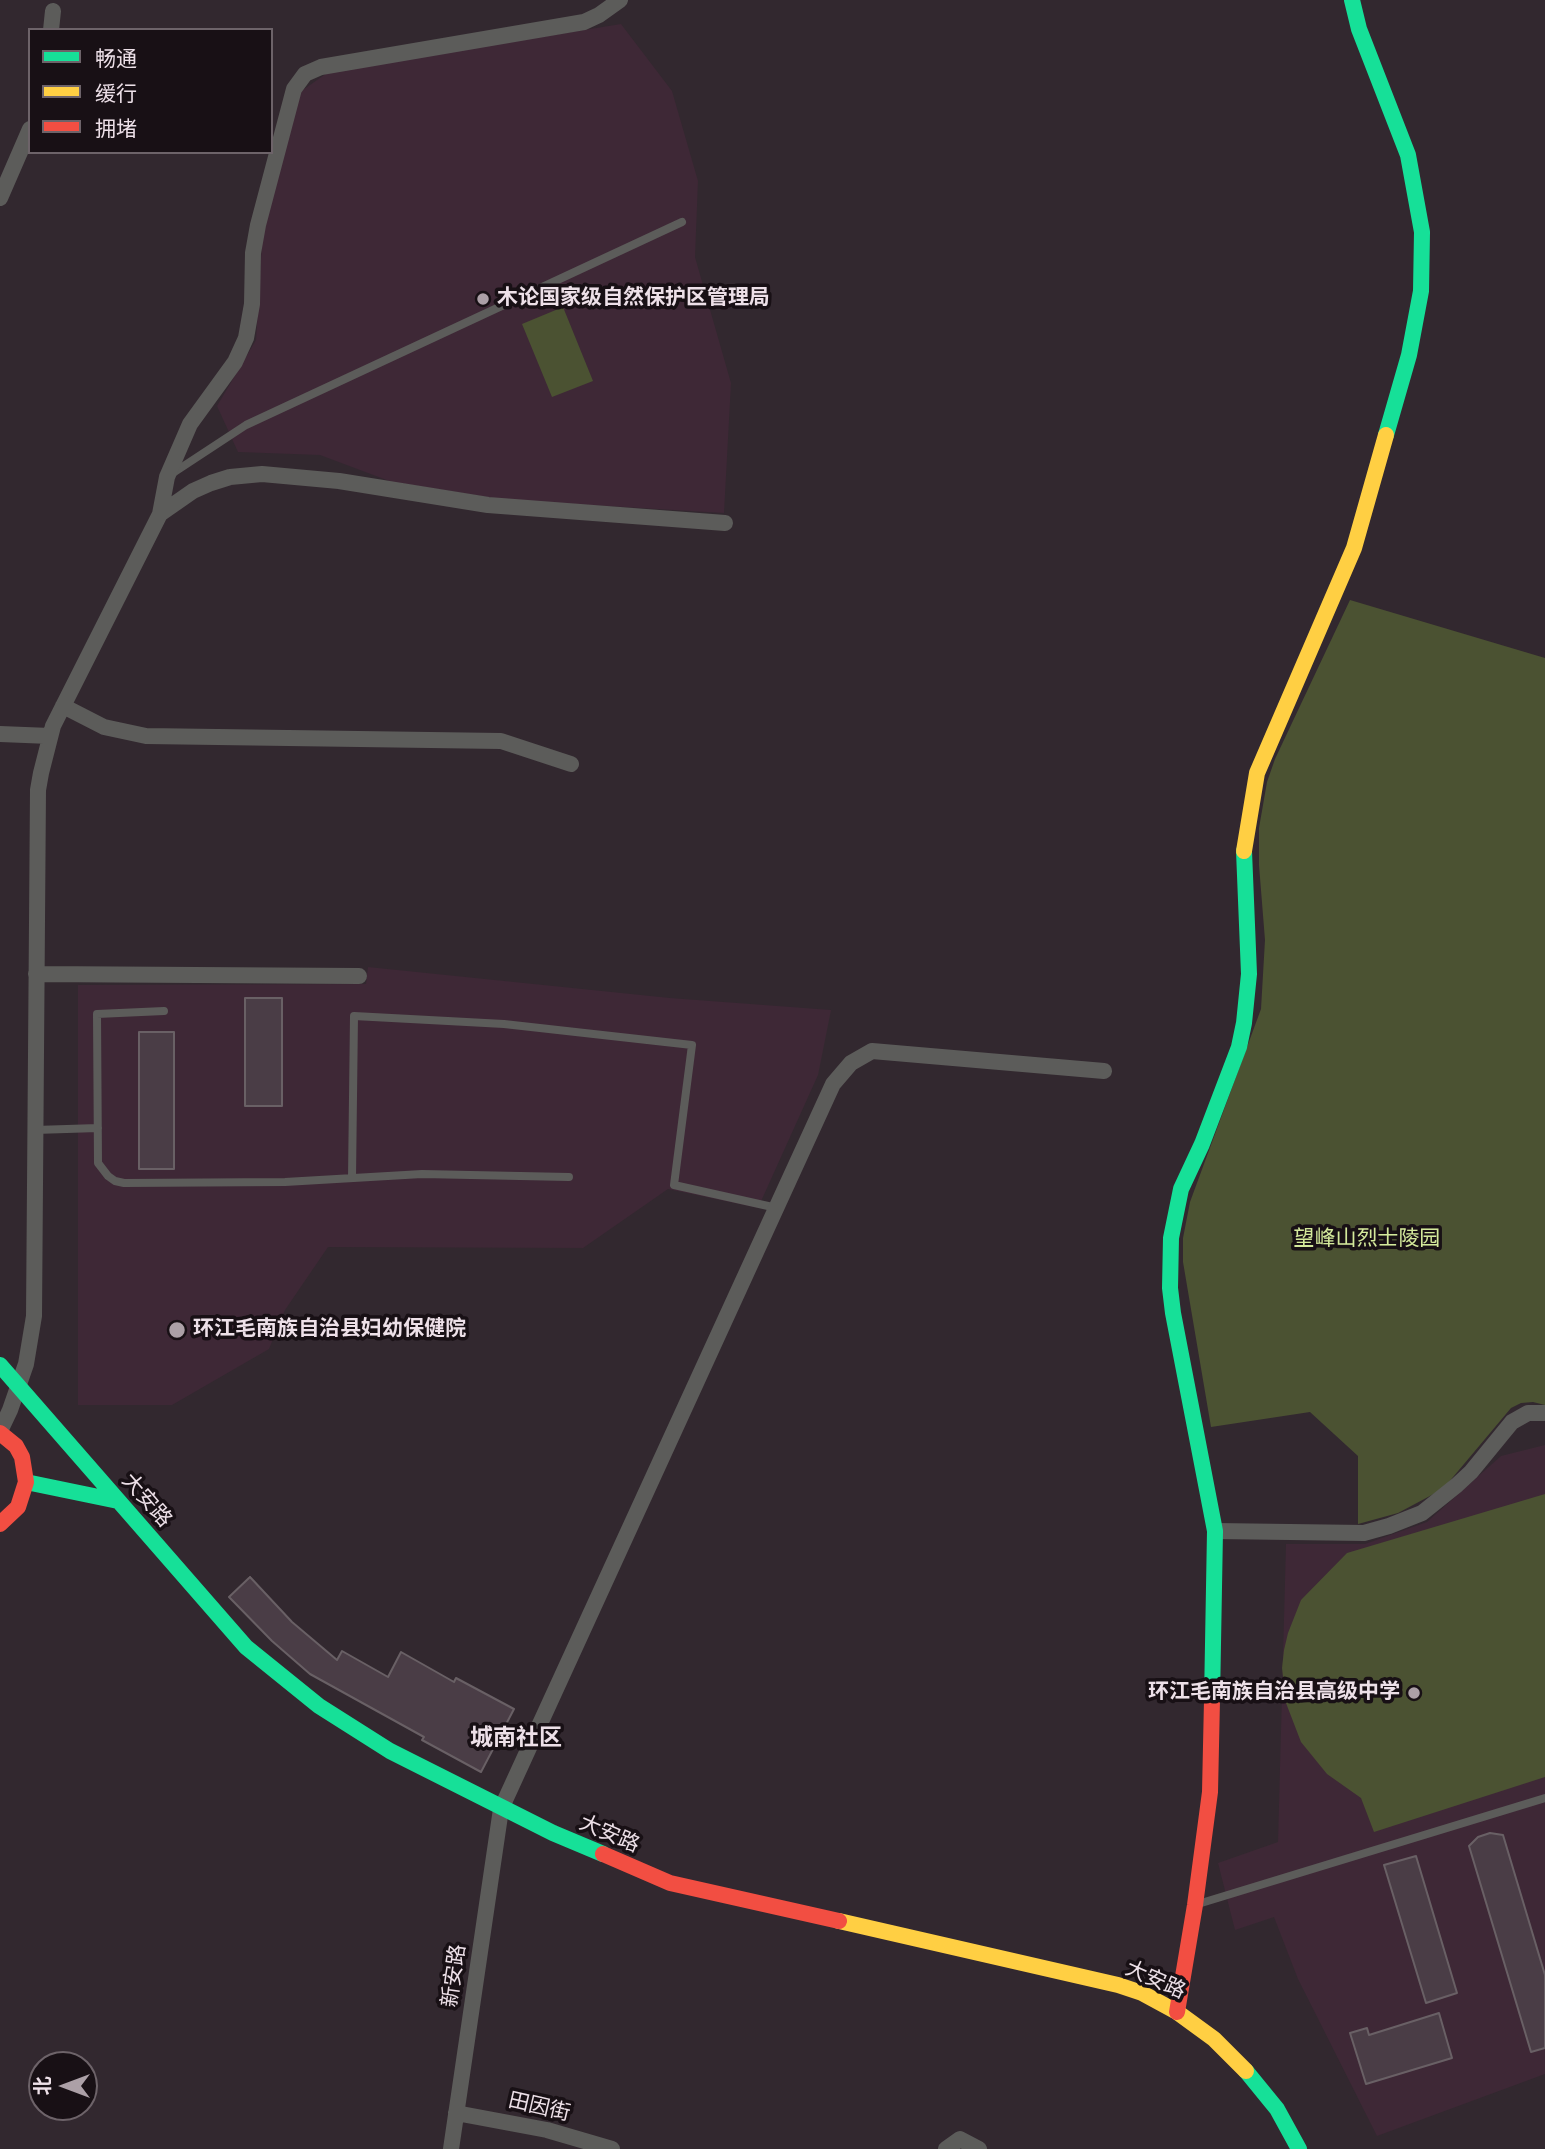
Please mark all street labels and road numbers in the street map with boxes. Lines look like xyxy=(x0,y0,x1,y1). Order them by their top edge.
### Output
street label: 大安路 xyxy=(116,1469,176,1533)
street label: 大安路 xyxy=(575,1811,643,1859)
street label: 新安路 xyxy=(438,1943,472,2009)
street label: 大安路 xyxy=(1121,1957,1189,2005)
street label: 田因街 xyxy=(505,2089,573,2127)

